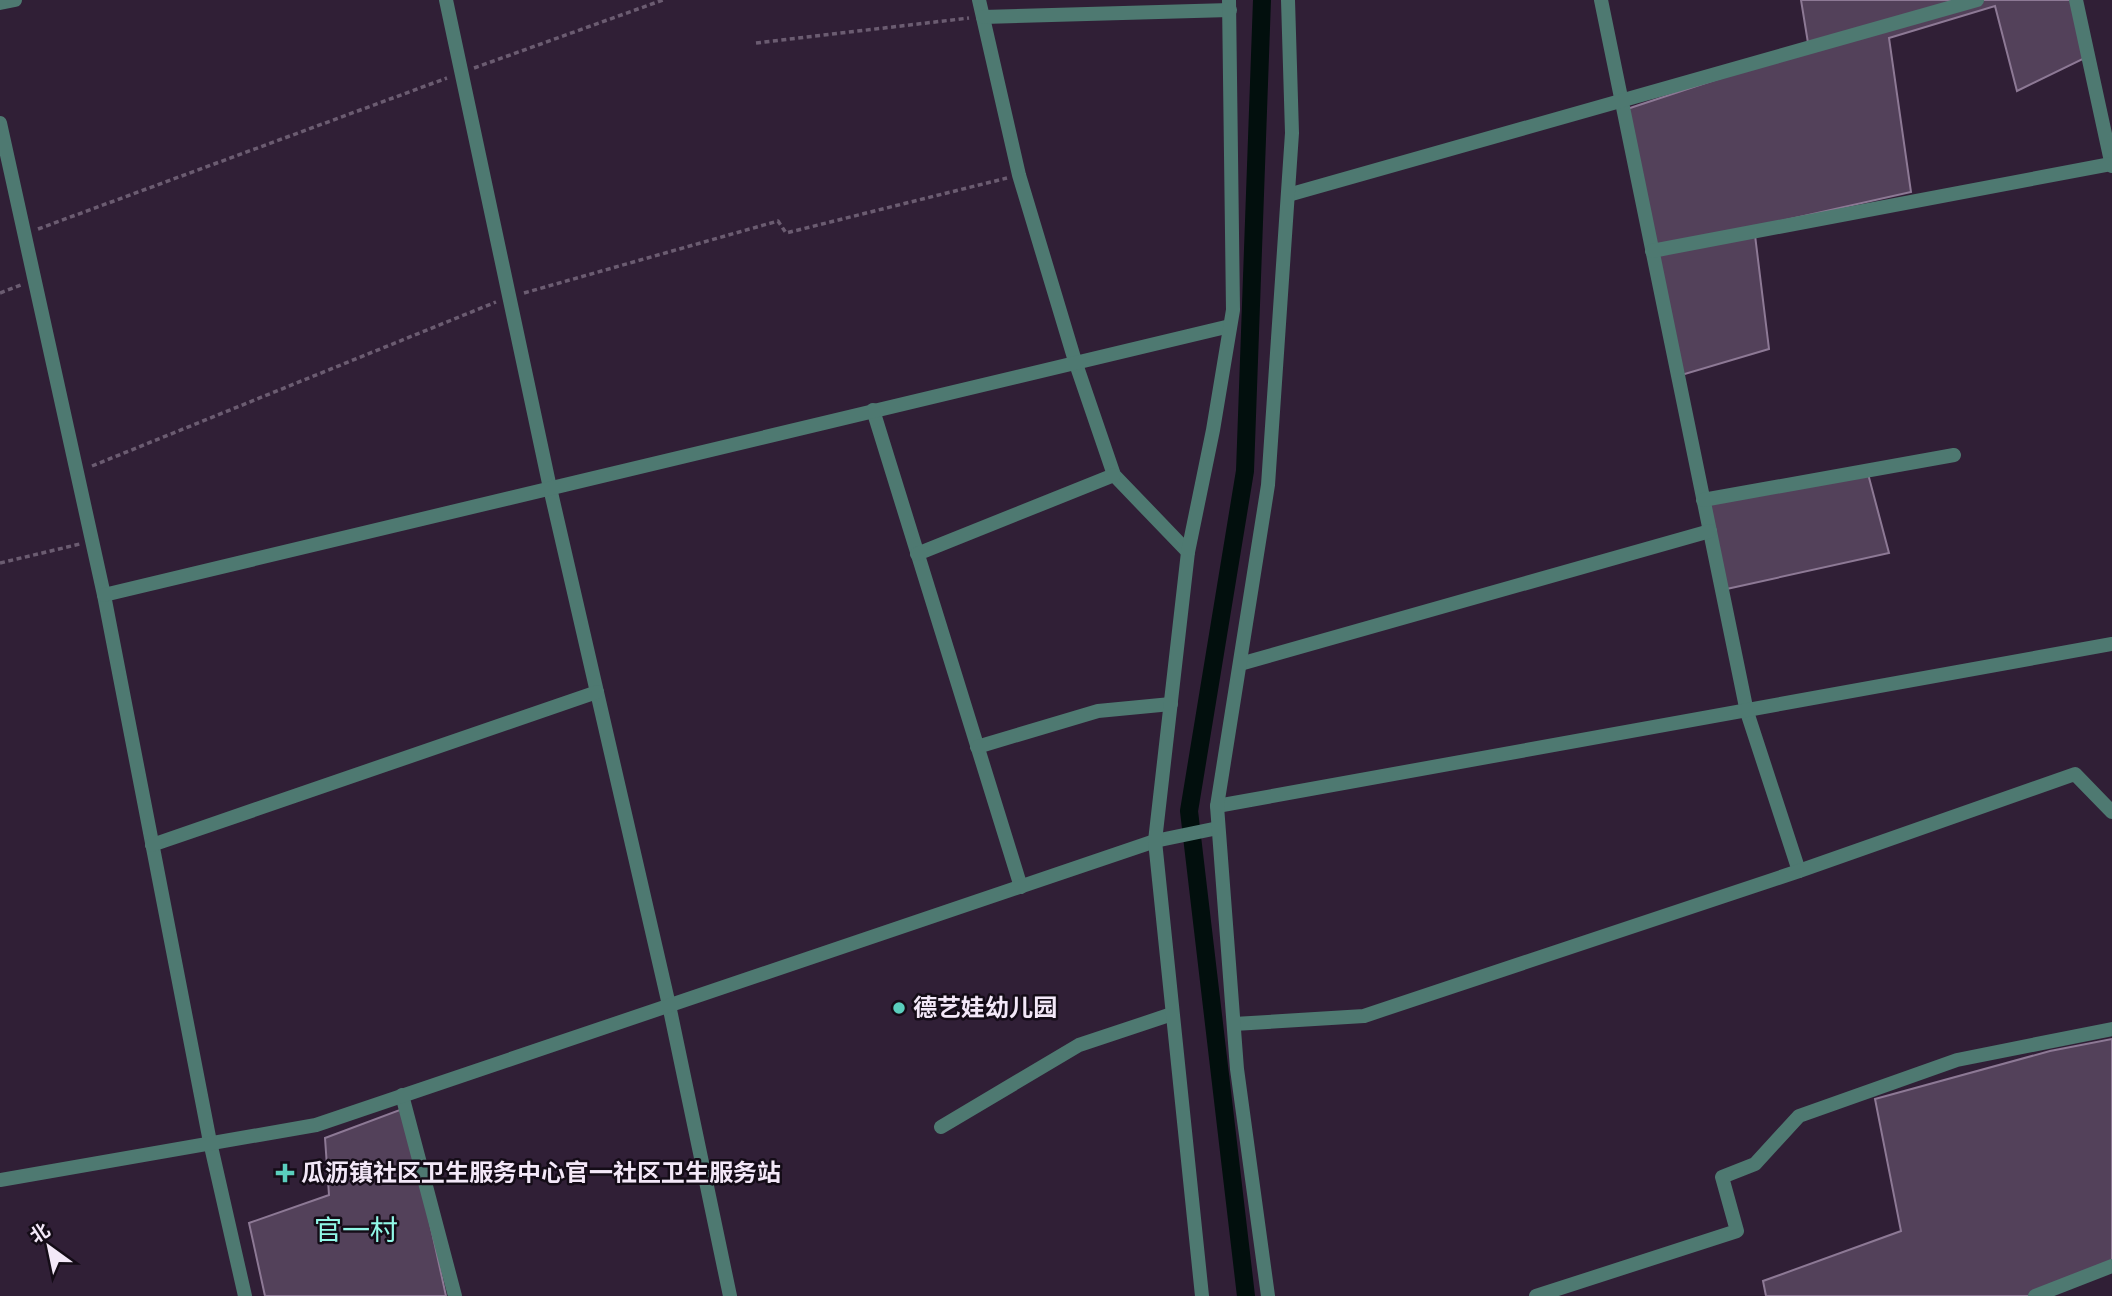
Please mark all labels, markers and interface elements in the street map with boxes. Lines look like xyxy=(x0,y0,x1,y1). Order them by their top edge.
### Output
place label: 德艺娃幼儿园 xyxy=(913,990,1057,1023)
marker: 德艺娃幼儿园 xyxy=(891,1000,907,1016)
place label: 瓜沥镇社区卫生服务中心官一社区卫生服务站 xyxy=(301,1155,781,1188)
marker: 瓜沥镇社区卫生服务中心官一社区卫生服务站 xyxy=(275,1163,295,1183)
district label: 官一村 xyxy=(314,1210,398,1248)
north arrow xyxy=(14,1212,84,1282)
text: 北 xyxy=(25,1217,55,1249)

